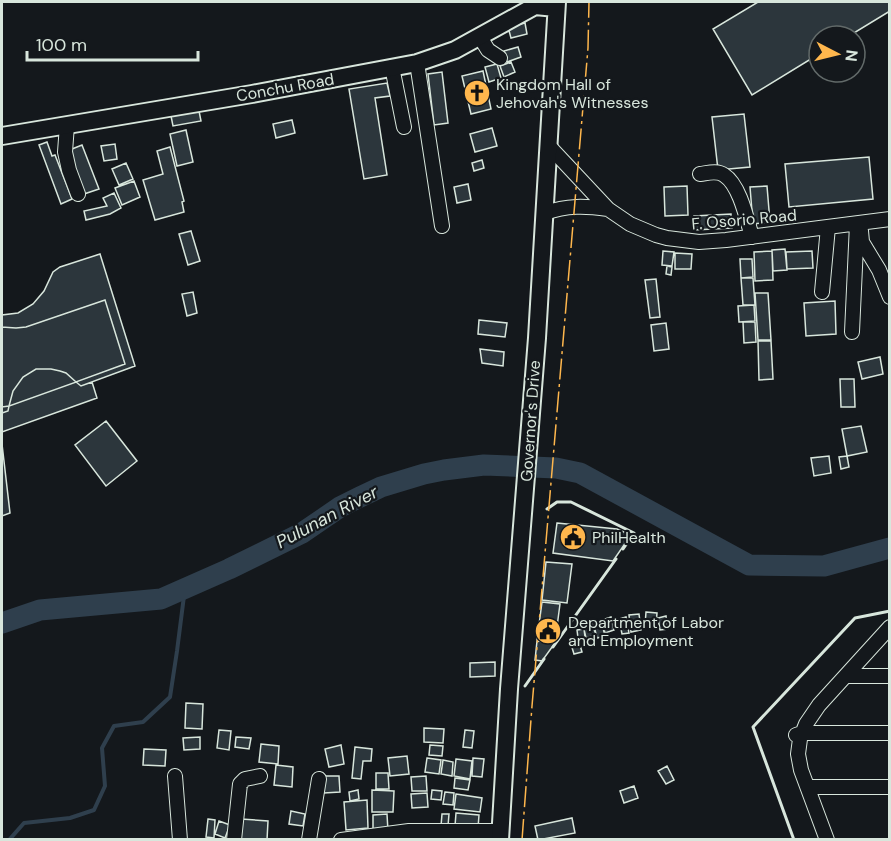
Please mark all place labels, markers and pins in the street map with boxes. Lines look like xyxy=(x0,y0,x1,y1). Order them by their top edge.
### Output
place label: Kingdom Hall of Jehovah's Witnesses xyxy=(496,74,648,113)
church icon: Kingdom Hall of Jehovah's Witnesses xyxy=(462,78,492,108)
public building icon: PhilHealth xyxy=(558,522,588,552)
place label: PhilHealth xyxy=(592,527,666,548)
place label: Department of Labor and Employment xyxy=(568,612,724,651)
public building icon: Department of Labor and Employment xyxy=(533,616,563,646)

